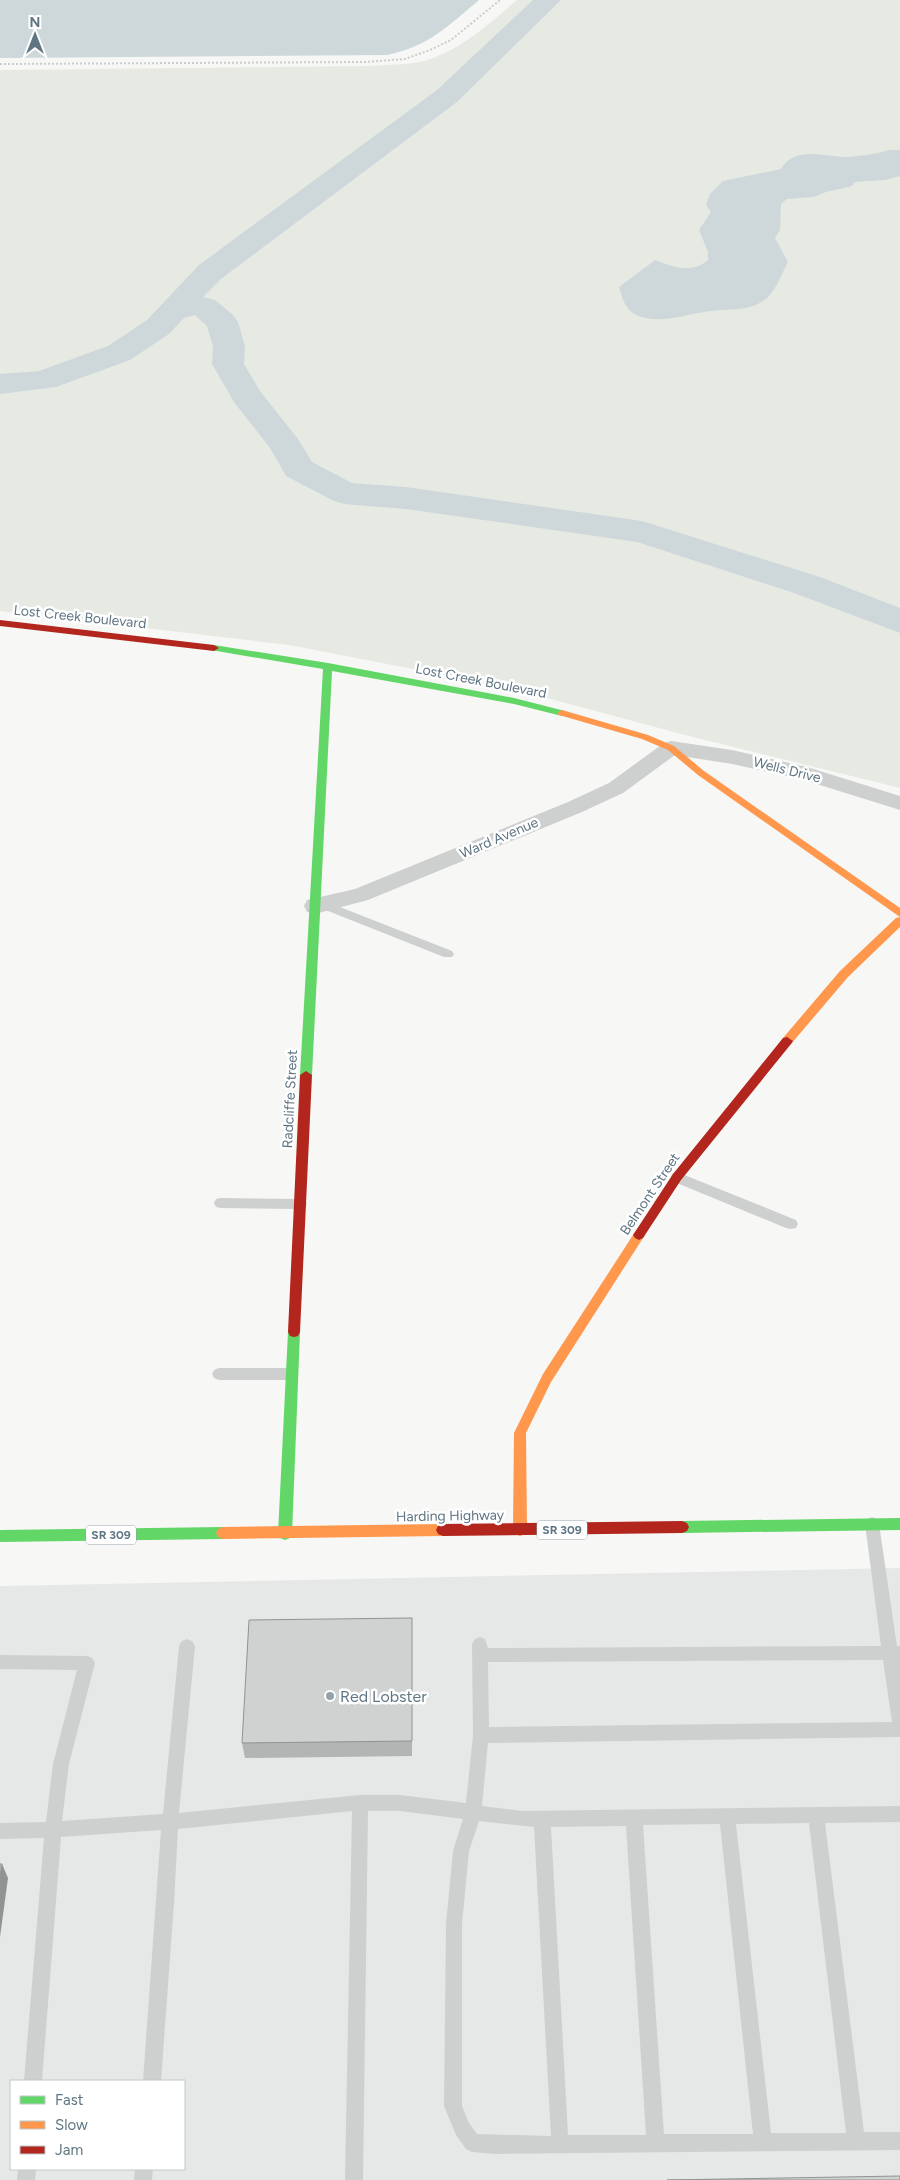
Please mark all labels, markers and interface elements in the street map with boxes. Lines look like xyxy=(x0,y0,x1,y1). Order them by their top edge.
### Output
north arrow xyxy=(10,10,60,60)
text: N xyxy=(30,14,40,31)
street label: Lost Creek Boulevard xyxy=(13,602,147,632)
street label: Lost Creek Boulevard xyxy=(414,660,548,702)
street label: Wells Drive xyxy=(751,753,823,787)
street label: Ward Avenue xyxy=(457,814,541,862)
street label: Radcliffe Street xyxy=(279,1049,301,1149)
street label: Belmont Street xyxy=(616,1150,684,1238)
street label: Harding Highway xyxy=(396,1507,505,1525)
road number: SR 309 xyxy=(537,1520,587,1540)
road number: SR 309 xyxy=(86,1526,136,1544)
place label: Red Lobster xyxy=(340,1687,427,1706)
marker: Red Lobster xyxy=(324,1690,336,1702)
legend xyxy=(10,2080,185,2170)
text: Fast xyxy=(55,2091,84,2109)
text: Slow xyxy=(55,2116,88,2134)
text: Jam xyxy=(55,2141,83,2159)

